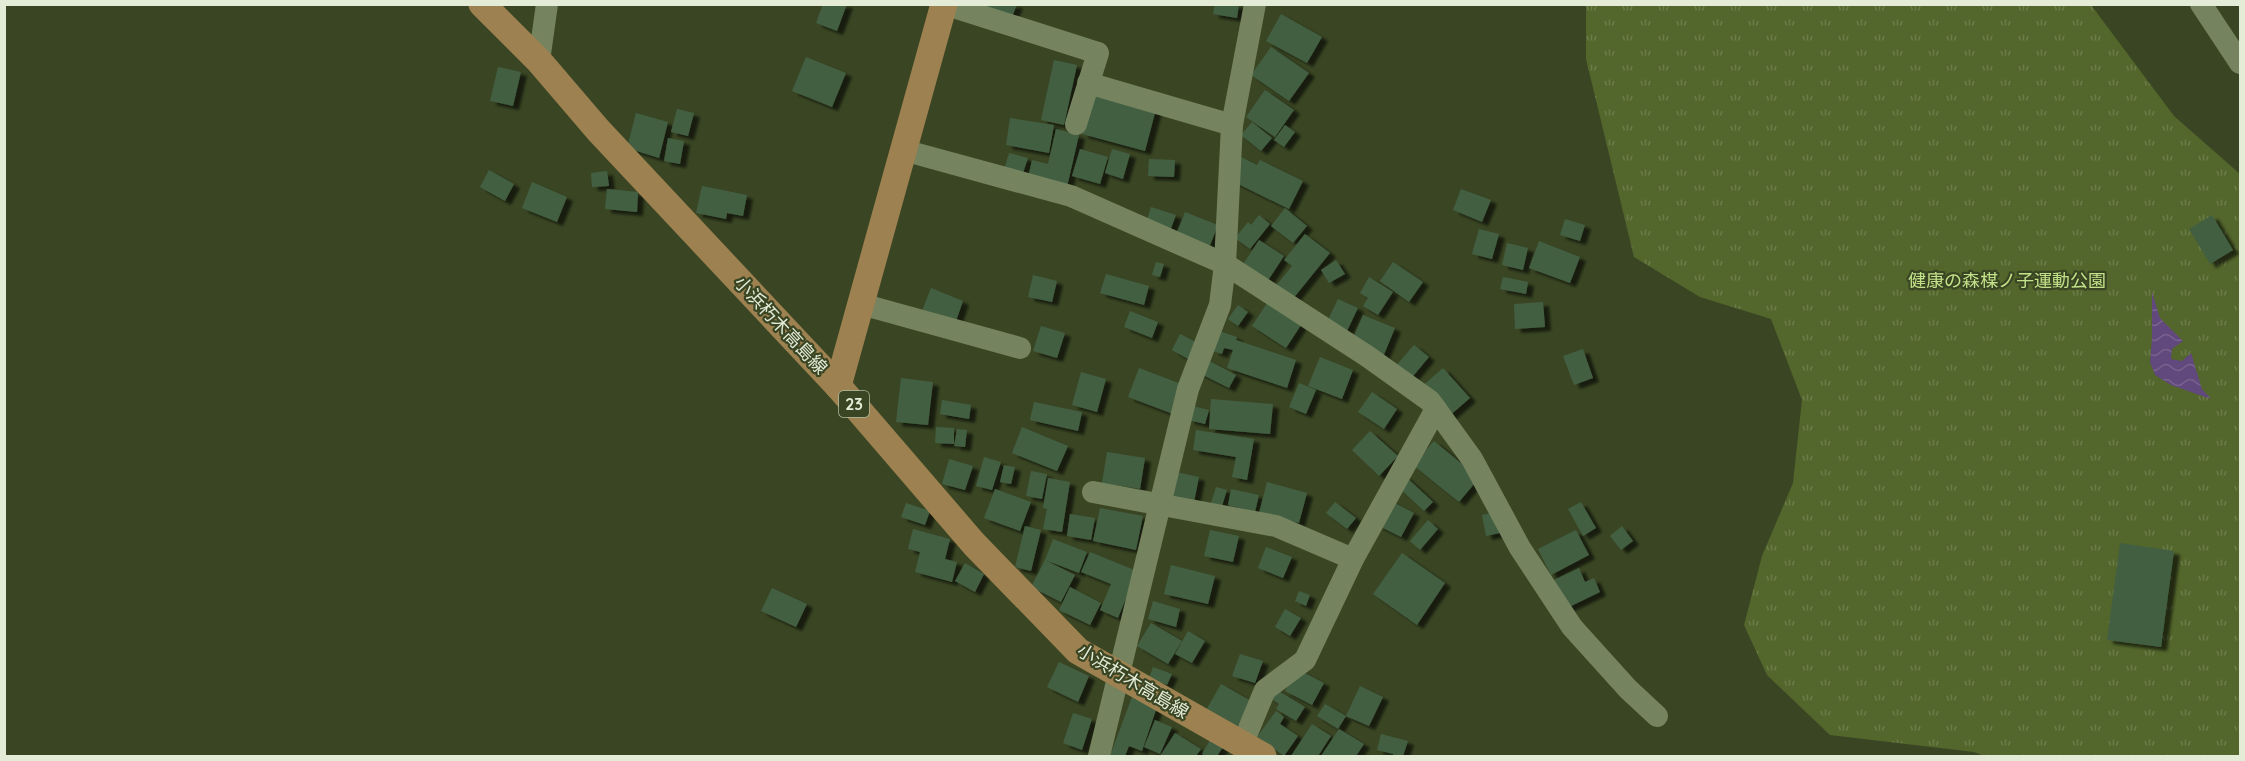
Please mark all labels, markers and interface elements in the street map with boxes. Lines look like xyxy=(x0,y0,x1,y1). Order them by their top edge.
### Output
park label: 健康の森楳ノ子運動公園 xyxy=(1908,269,2106,292)
street label: 小浜朽木高島線 xyxy=(730,271,832,379)
road number: 23 xyxy=(839,391,869,417)
street label: 小浜朽木高島線 xyxy=(1073,639,1193,723)

